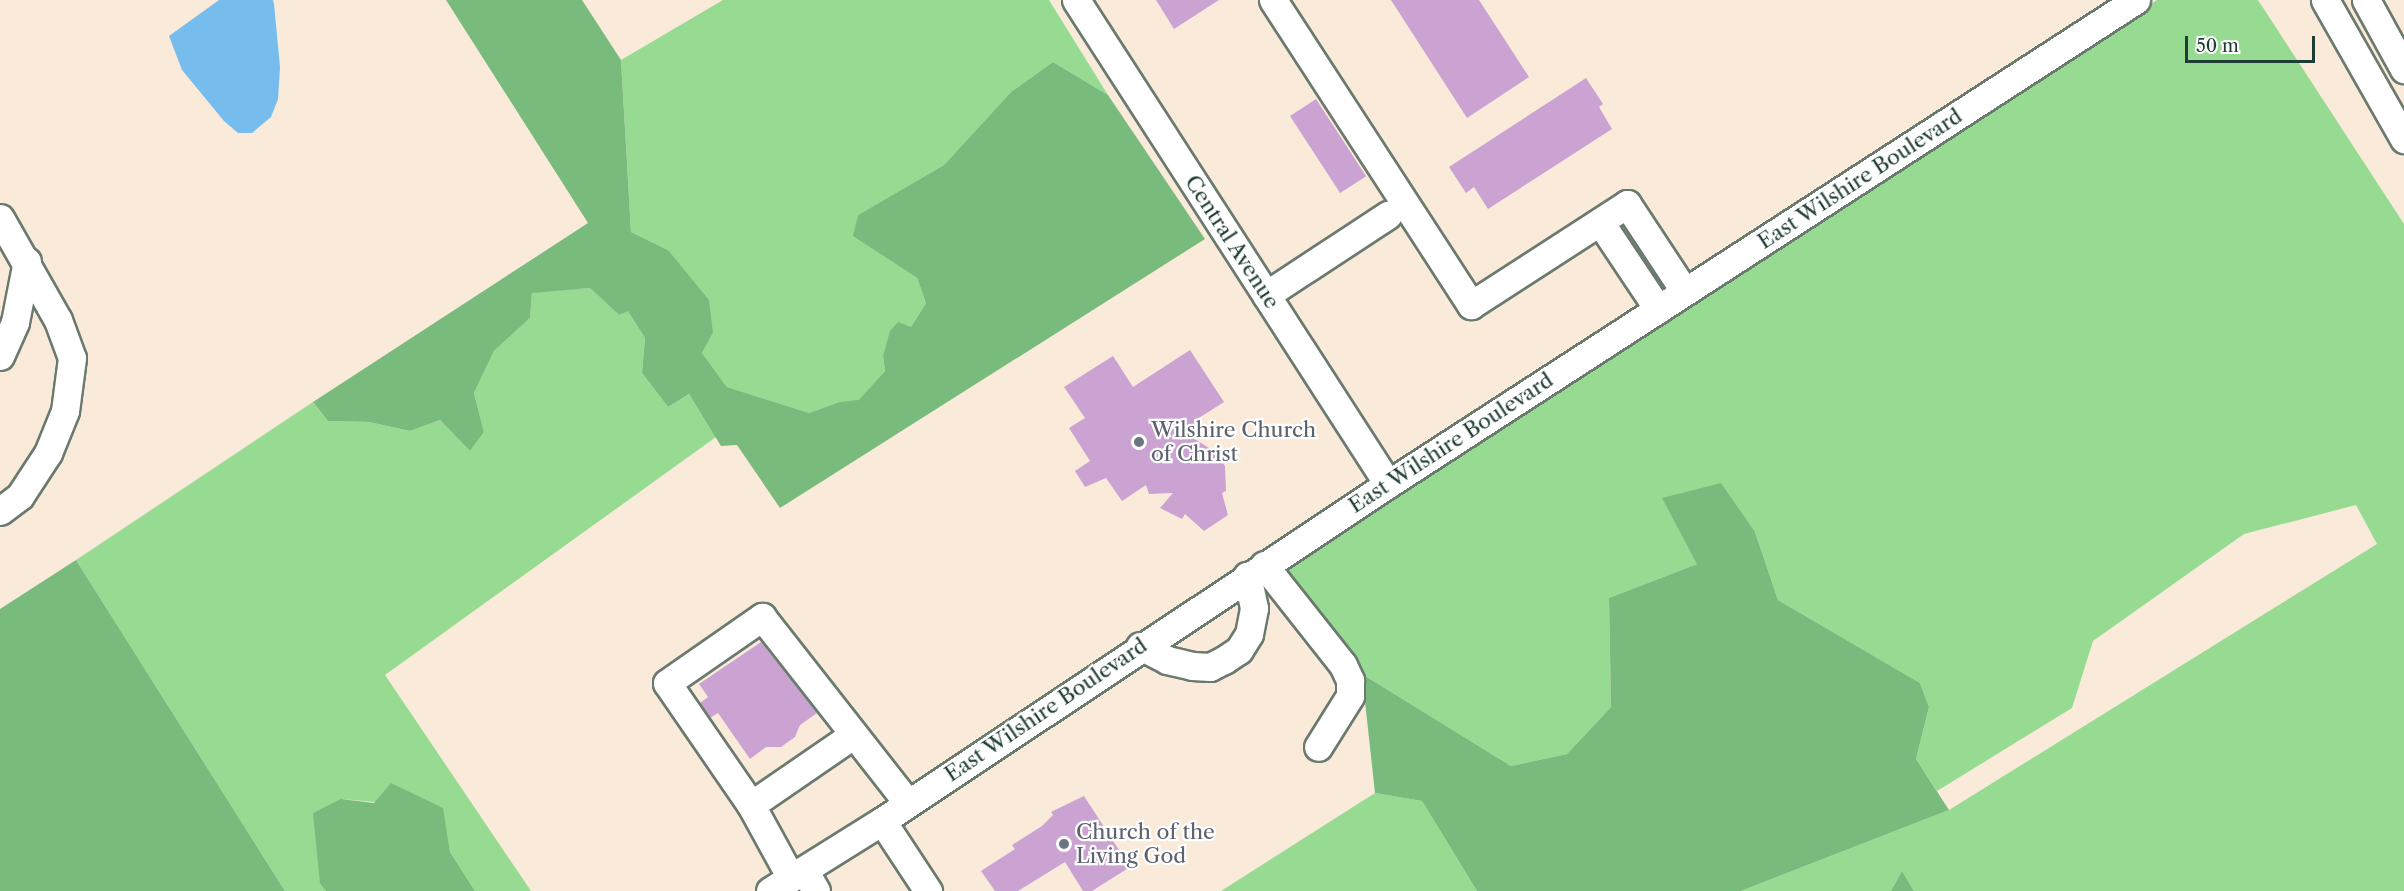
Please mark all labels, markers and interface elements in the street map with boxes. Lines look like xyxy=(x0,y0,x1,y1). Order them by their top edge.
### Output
scale bar xyxy=(2188,24,2318,62)
text: 50 m xyxy=(2196,35,2239,57)
street label: East Wilshire Boulevard xyxy=(1753,103,1967,255)
street label: Central Avenue xyxy=(1179,170,1285,314)
street label: East Wilshire Boulevard xyxy=(1344,367,1558,519)
place label: Wilshire Church of Christ xyxy=(1151,417,1316,467)
marker: Wilshire Church of Christ xyxy=(1132,435,1146,449)
street label: East Wilshire Boulevard xyxy=(940,633,1152,787)
place label: Church of the Living God xyxy=(1076,819,1215,869)
marker: Church of the Living God xyxy=(1057,837,1071,851)

